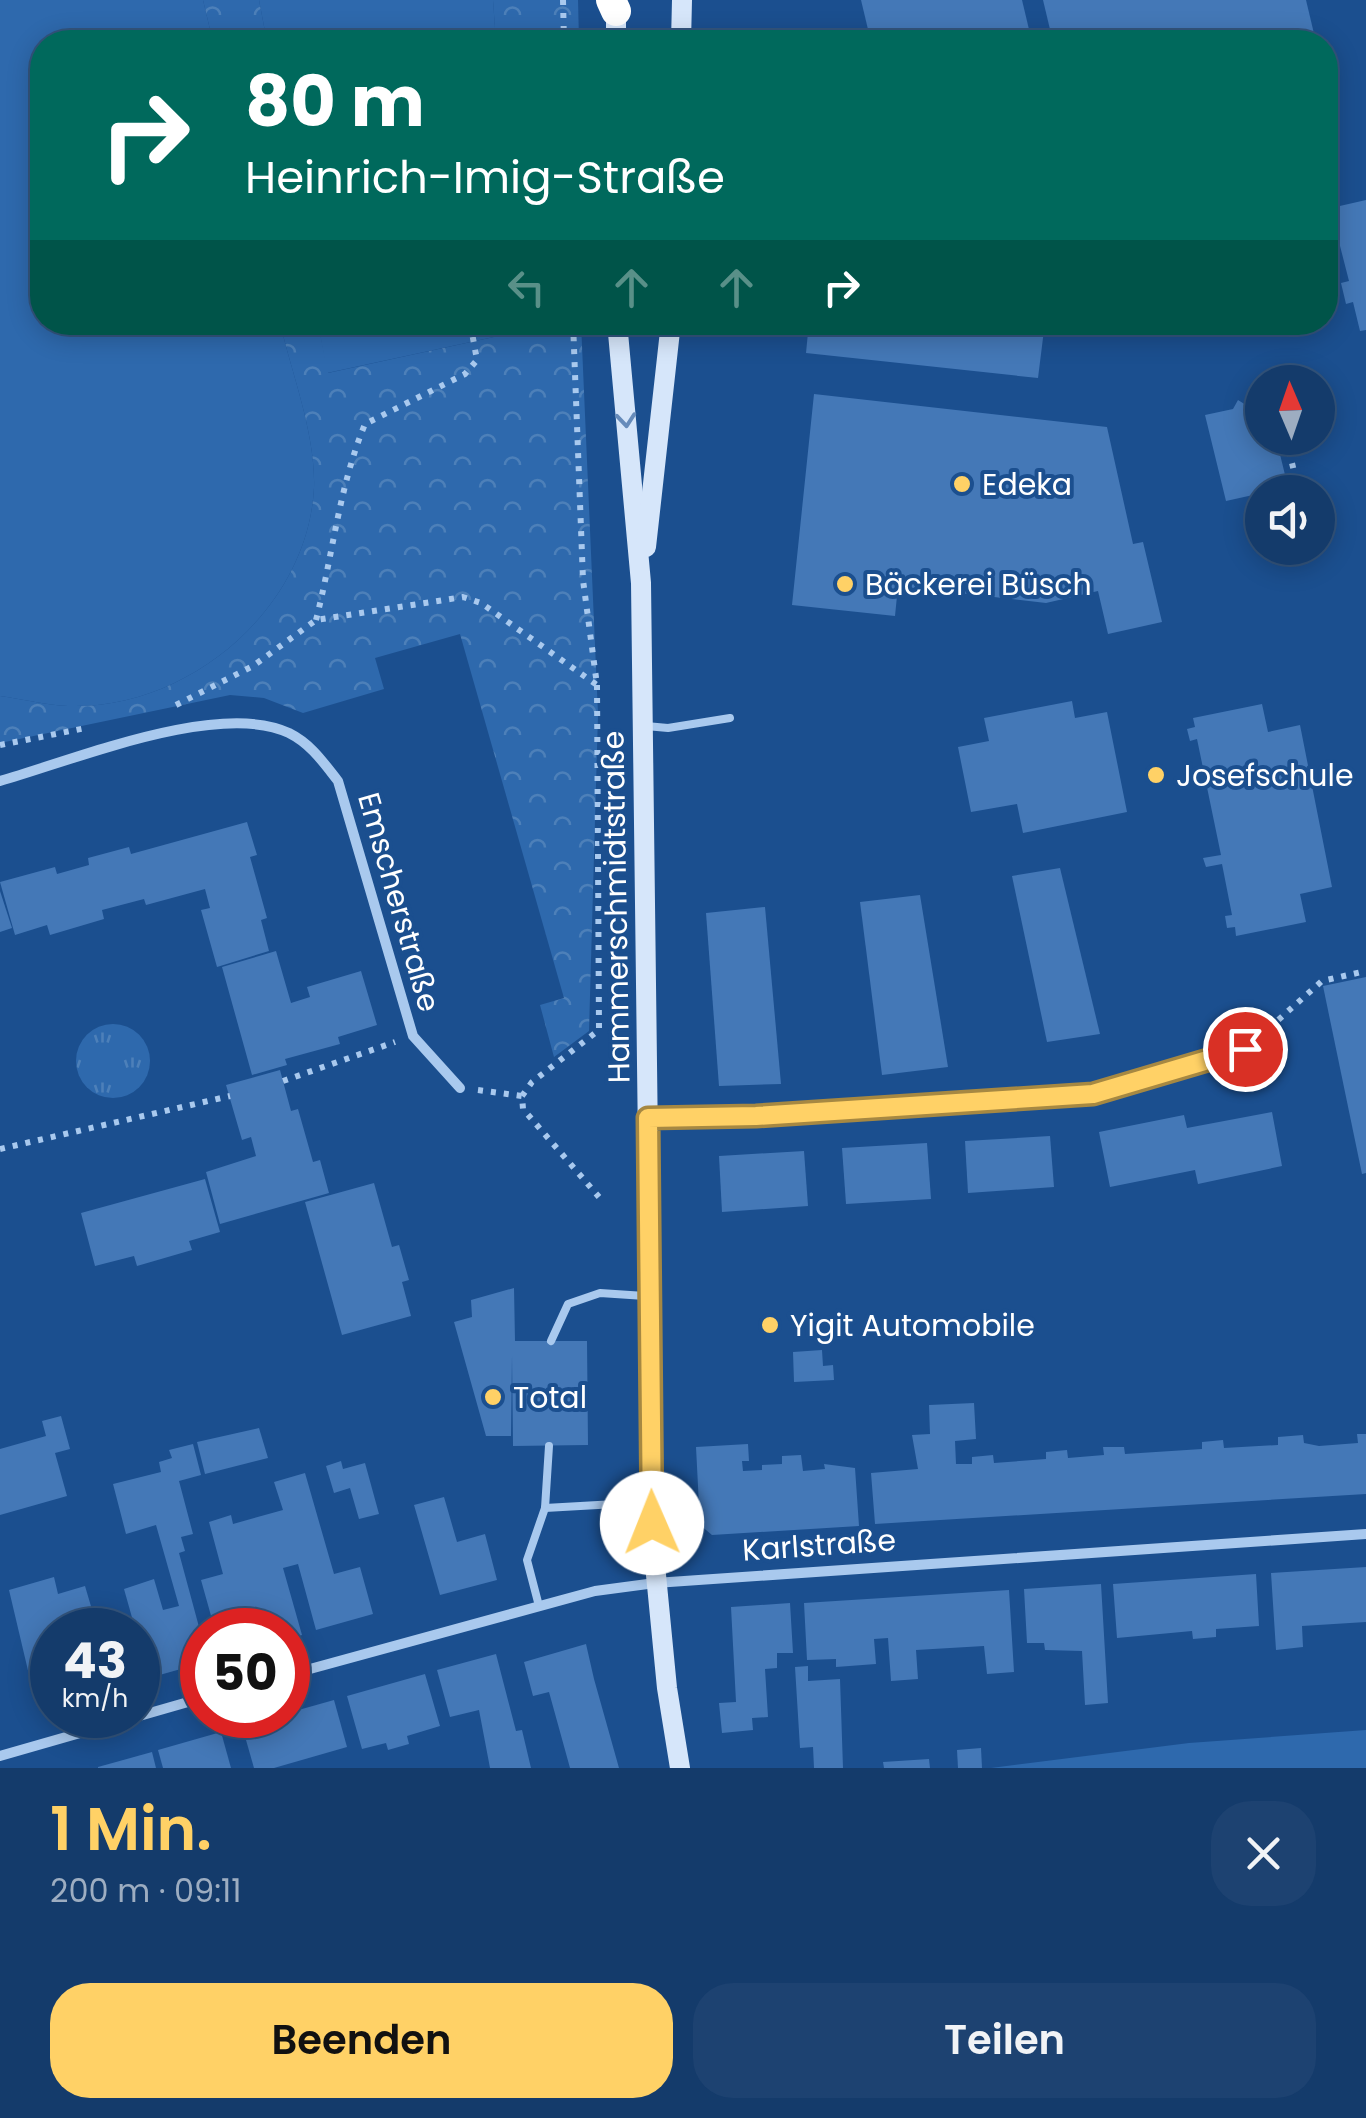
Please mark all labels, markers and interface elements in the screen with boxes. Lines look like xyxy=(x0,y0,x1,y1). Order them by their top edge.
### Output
text: 80 m xyxy=(245,52,425,151)
icon: right xyxy=(80,70,210,200)
text: Heinrich-Imig-Straße xyxy=(245,146,725,209)
icon: left xyxy=(499,260,554,315)
icon: ahead xyxy=(604,260,659,315)
icon: ahead xyxy=(709,260,764,315)
icon: right xyxy=(814,260,869,315)
north arrow xyxy=(1245,365,1335,455)
map controls xyxy=(1245,365,1335,565)
one-way arrow xyxy=(615,412,637,428)
place label: Edeka xyxy=(982,463,1072,506)
marker: Edeka xyxy=(951,473,973,495)
button: sound xyxy=(1245,475,1335,565)
place label: Bäckerei Büsch xyxy=(865,563,1092,606)
marker: Bäckerei Büsch xyxy=(834,573,856,595)
street label: Hammerschmidtstraße xyxy=(591,731,641,1083)
place label: Josefschule xyxy=(1176,754,1353,797)
marker: Josefschule xyxy=(1145,764,1167,786)
street label: Emscherstraße xyxy=(347,787,451,1017)
pin xyxy=(1203,1007,1288,1092)
icon: arrive xyxy=(1218,1022,1273,1077)
place label: Yigit Automobile xyxy=(790,1304,1035,1347)
marker: Yigit Automobile xyxy=(759,1314,781,1336)
place label: Total xyxy=(513,1376,587,1419)
marker: Total xyxy=(482,1386,504,1408)
position arrow xyxy=(600,1471,704,1575)
street label: Karlstraße xyxy=(741,1518,897,1572)
speed limit sign: 50 xyxy=(180,1608,310,1738)
text: 43 xyxy=(63,1625,127,1696)
text: km/h xyxy=(62,1681,128,1716)
text: 1 Min. xyxy=(50,1787,212,1871)
button: close xyxy=(1211,1801,1316,1906)
text: 200 m · 09:11 xyxy=(50,1868,242,1913)
button: Beenden xyxy=(50,1983,673,2098)
button: Teilen xyxy=(693,1983,1316,2098)

